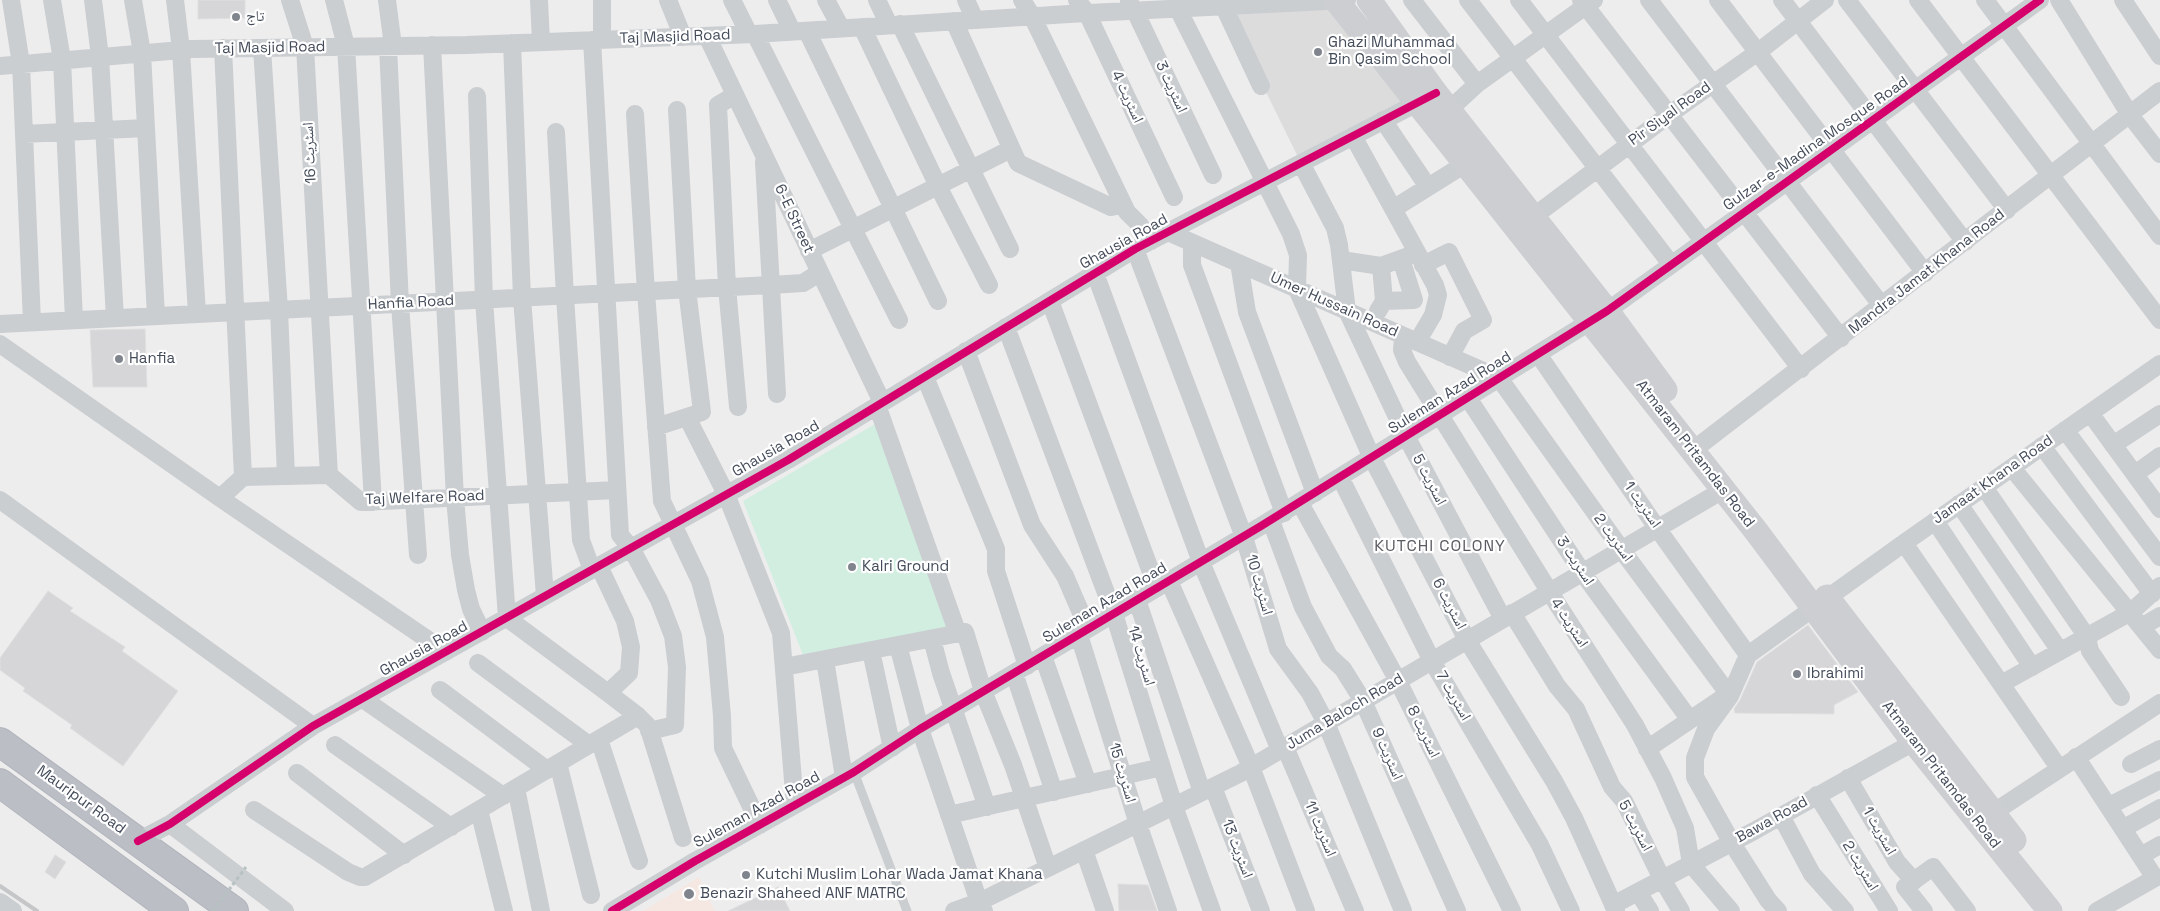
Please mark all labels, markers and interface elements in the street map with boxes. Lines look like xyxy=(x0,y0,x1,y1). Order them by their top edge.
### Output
place label: تاج xyxy=(246,8,264,26)
marker: تاج xyxy=(230,11,242,23)
street label: Taj Masjid Road xyxy=(619,26,731,48)
place label: Ghazi Muhammad Bin Qasim School xyxy=(1328,34,1455,69)
street label: Taj Masjid Road xyxy=(214,38,326,58)
marker: Ghazi Muhammad Bin Qasim School xyxy=(1312,46,1324,58)
street label: اسٹریٹ 3 xyxy=(1151,58,1191,116)
street label: اسٹریٹ 4 xyxy=(1107,68,1147,126)
street label: Gulzar-e-Madina Mosque Road xyxy=(1720,73,1912,215)
street label: Pir Siyal Road xyxy=(1625,78,1715,150)
street label: اسٹریٹ 16 xyxy=(299,122,321,184)
street label: 6-E Street xyxy=(770,182,818,256)
street label: Mandra Jamat Khana Road xyxy=(1846,206,2008,338)
street label: Ghausia Road xyxy=(1077,210,1171,274)
street label: Umer Hussain Road xyxy=(1267,269,1401,341)
street label: Hanfia Road xyxy=(367,292,455,314)
street label: Suleman Azad Road xyxy=(1385,348,1515,438)
place label: Hanfia xyxy=(129,350,175,368)
marker: Hanfia xyxy=(113,353,125,365)
street label: Atmaram Pritamdas Road xyxy=(1632,377,1758,531)
street label: Ghausia Road xyxy=(729,417,823,481)
street label: Jamaat Khana Road xyxy=(1929,432,2057,528)
street label: اسٹریٹ 5 xyxy=(1408,451,1450,509)
street label: اسٹریٹ 1 xyxy=(1620,478,1664,532)
street label: Taj Welfare Road xyxy=(365,487,485,509)
street label: اسٹریٹ 2 xyxy=(1589,510,1637,566)
street label: اسٹریٹ 3 xyxy=(1552,533,1598,589)
district label: KUTCHI COLONY xyxy=(1373,537,1507,557)
street label: اسٹریٹ 10 xyxy=(1242,553,1276,617)
place label: Kalri Ground xyxy=(862,558,949,576)
street label: Suleman Azad Road xyxy=(1040,559,1170,647)
marker: Kalri Ground xyxy=(846,561,858,573)
street label: اسٹریٹ 6 xyxy=(1428,575,1470,633)
street label: اسٹریٹ 4 xyxy=(1546,595,1592,651)
street label: Ghausia Road xyxy=(377,617,471,681)
street label: اسٹریٹ 14 xyxy=(1123,624,1159,688)
place label: Ibrahimi xyxy=(1807,665,1864,683)
street label: اسٹریٹ 7 xyxy=(1432,668,1474,724)
marker: Ibrahimi xyxy=(1791,668,1803,680)
street label: Juma Baloch Road xyxy=(1283,670,1407,754)
street label: Atmaram Pritamdas Road xyxy=(1878,698,2004,852)
street label: اسٹریٹ 8 xyxy=(1403,703,1443,761)
street label: اسٹریٹ 9 xyxy=(1368,725,1406,783)
street label: اسٹریٹ 15 xyxy=(1104,741,1140,805)
street label: Mauripur Road xyxy=(33,762,129,838)
street label: Suleman Azad Road xyxy=(691,768,823,852)
street label: Bawa Road xyxy=(1733,793,1811,847)
street label: اسٹریٹ 5 xyxy=(1614,797,1656,855)
street label: اسٹریٹ 11 xyxy=(1300,798,1340,860)
street label: اسٹریٹ 1 xyxy=(1858,804,1900,858)
street label: اسٹریٹ 13 xyxy=(1218,817,1256,881)
street label: اسٹریٹ 2 xyxy=(1838,838,1882,894)
place label: Kutchi Muslim Lohar Wada Jamat Khana xyxy=(756,866,1043,884)
marker: Kutchi Muslim Lohar Wada Jamat Khana xyxy=(740,869,752,881)
place label: Benazir Shaheed ANF MATRC xyxy=(700,885,906,903)
marker: Benazir Shaheed ANF MATRC xyxy=(682,887,696,901)

